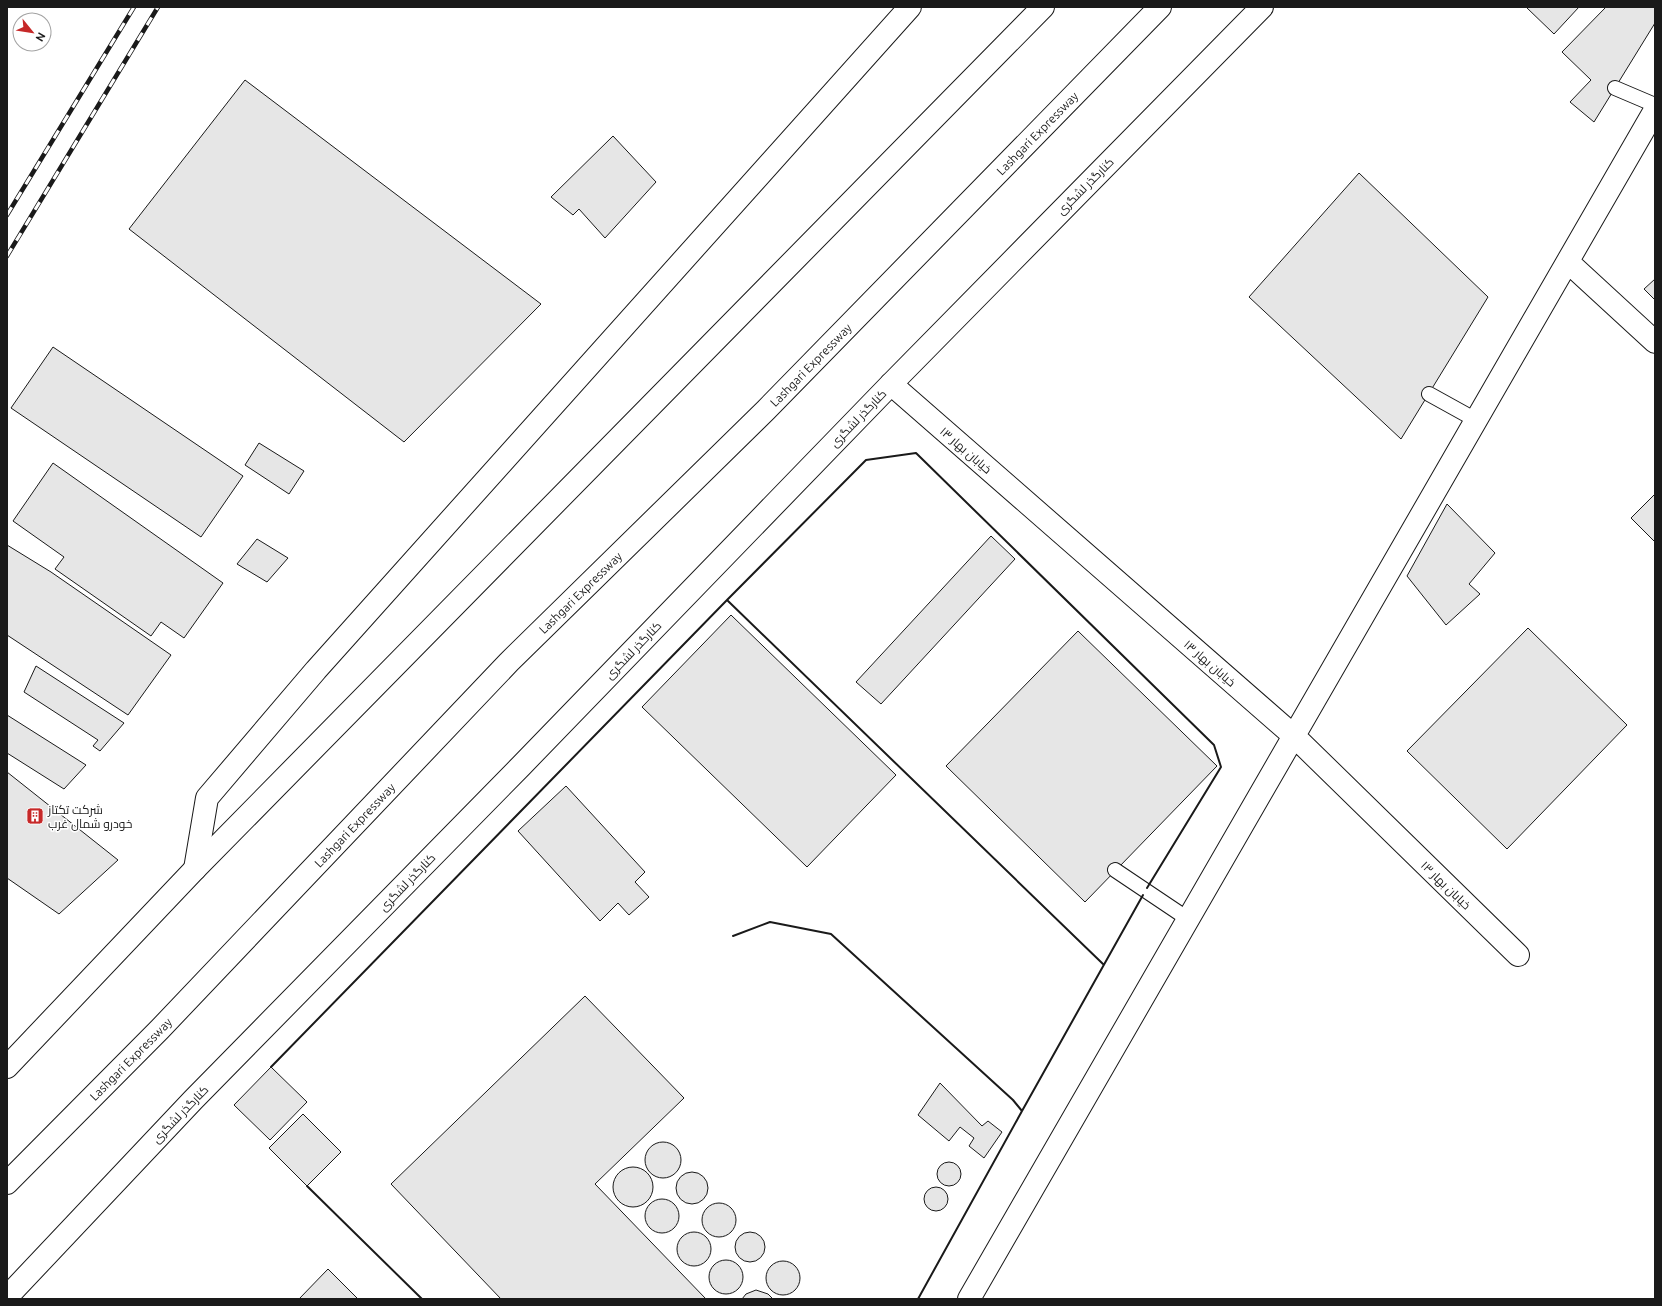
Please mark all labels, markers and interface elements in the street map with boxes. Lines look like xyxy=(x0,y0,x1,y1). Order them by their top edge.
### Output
north arrow xyxy=(12,12,52,52)
text: N xyxy=(33,30,48,44)
street label: Lashgari Expressway xyxy=(994,89,1080,177)
street label: کنارگذر لشگری xyxy=(1054,155,1117,218)
street label: Lashgari Expressway xyxy=(767,320,854,409)
street label: کنارگذر لشگری xyxy=(827,387,889,450)
street label: خیابان بهار ۱۳ xyxy=(937,424,994,477)
street label: Lashgari Expressway xyxy=(536,549,624,636)
street label: کنارگذر لشگری xyxy=(602,619,664,682)
street label: خیابان بهار ۱۳ xyxy=(1181,637,1238,690)
street label: Lashgari Expressway xyxy=(311,780,397,869)
place label: شرکت تکتاز خودرو شمال غرب xyxy=(47,803,132,831)
building icon: شرکت تکتاز خودرو شمال غرب xyxy=(25,806,45,826)
street label: کنارگذر لشگری xyxy=(376,851,438,914)
street label: خیابان بهار ۱۳ xyxy=(1418,858,1473,912)
street label: Lashgari Expressway xyxy=(87,1015,174,1103)
street label: کنارگذر لشگری xyxy=(149,1083,211,1146)

